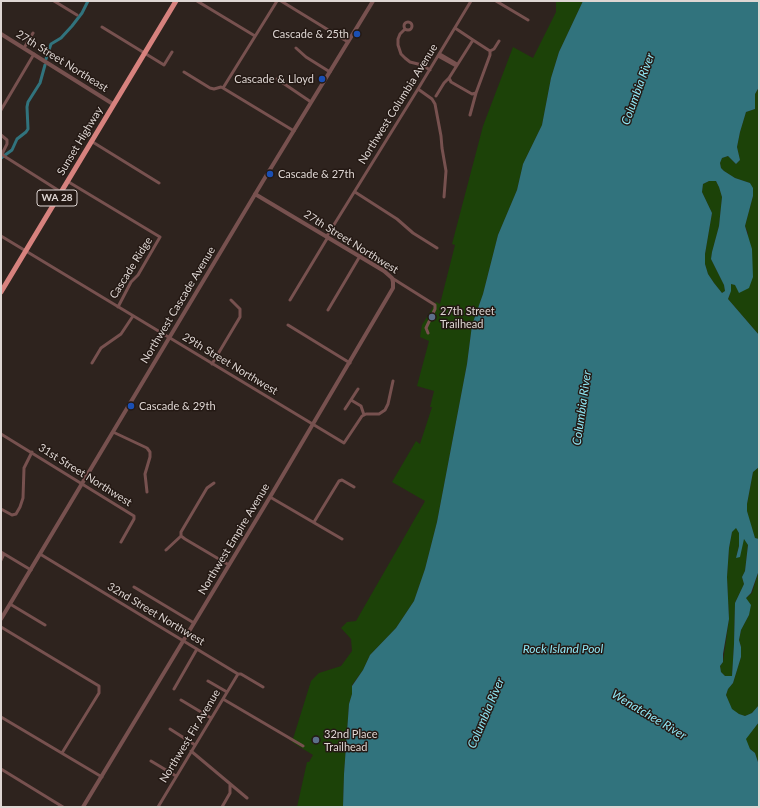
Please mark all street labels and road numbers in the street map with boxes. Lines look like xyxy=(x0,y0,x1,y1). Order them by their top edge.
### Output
street label: 27th Street Northeast xyxy=(14,27,110,95)
street label: Northwest Columbia Avenue xyxy=(356,41,440,167)
street label: Sunset Highway xyxy=(54,104,106,178)
road number: WA 28 xyxy=(37,190,77,206)
street label: 27th Street Northwest xyxy=(301,208,401,276)
street label: Cascade Ridge xyxy=(107,235,155,301)
street label: Northwest Cascade Avenue xyxy=(138,244,218,366)
street label: 29th Street Northwest xyxy=(180,330,280,398)
street label: 31st Street Northwest xyxy=(36,441,134,509)
street label: Northwest Empire Avenue xyxy=(196,481,272,597)
street label: 32nd Street Northwest xyxy=(105,580,207,648)
street label: Northwest Fir Avenue xyxy=(157,687,223,785)

